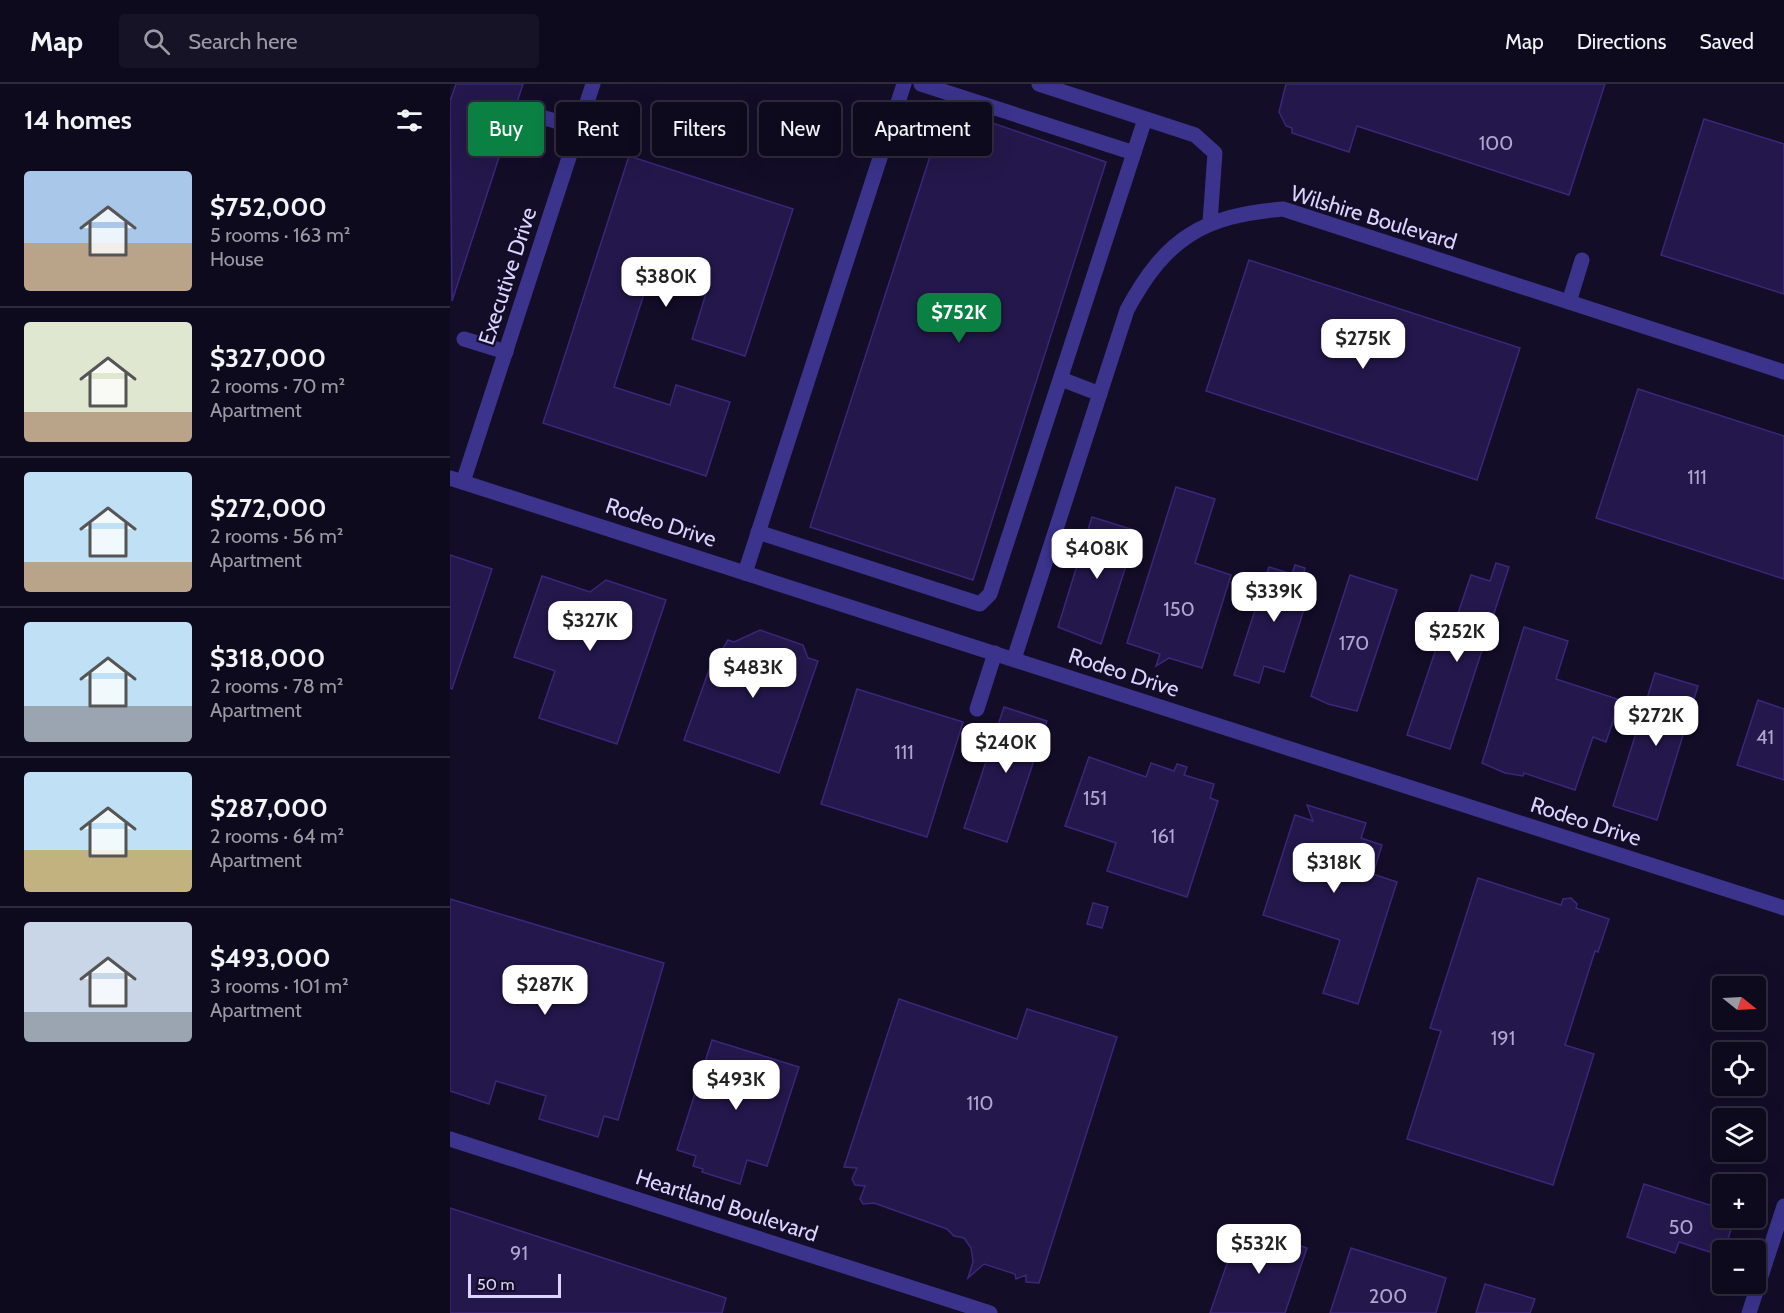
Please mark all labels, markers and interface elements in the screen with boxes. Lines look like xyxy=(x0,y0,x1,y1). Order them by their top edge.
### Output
search box xyxy=(119,14,539,68)
text: Map xyxy=(30,24,83,58)
icon: search xyxy=(140,25,173,58)
text: Search here xyxy=(188,28,297,55)
text: Map xyxy=(1505,29,1544,54)
text: Directions xyxy=(1577,29,1666,54)
text: Saved xyxy=(1699,29,1754,54)
chip: Buy xyxy=(468,102,544,156)
chip: Rent xyxy=(556,102,640,156)
chip: Filters xyxy=(652,102,747,156)
chip: New xyxy=(759,102,841,156)
chip: Apartment xyxy=(853,102,992,156)
text: 14 homes xyxy=(24,104,132,136)
icon: filters xyxy=(393,104,426,137)
house number: 100 xyxy=(1479,131,1513,155)
street label: Wilshire Boulevard xyxy=(1288,179,1460,256)
text: $752,000 xyxy=(210,191,327,223)
icon: home xyxy=(72,195,144,267)
street label: Executive Drive xyxy=(473,204,542,348)
text: 5 rooms · 163 m² xyxy=(210,223,350,247)
text: House xyxy=(210,247,264,271)
pin: $380K xyxy=(624,257,708,308)
text: $380K xyxy=(635,264,697,288)
pin: $752K xyxy=(917,293,1001,344)
text: $752K xyxy=(931,300,987,324)
pin: $275K xyxy=(1321,319,1405,370)
text: $275K xyxy=(1335,326,1391,350)
text: $327,000 xyxy=(210,342,326,374)
icon: home xyxy=(72,346,144,418)
text: 2 rooms · 70 m² xyxy=(210,374,345,398)
text: Apartment xyxy=(210,398,302,422)
house number: 111 xyxy=(1687,465,1707,489)
text: $272,000 xyxy=(210,492,327,524)
street label: Rodeo Drive xyxy=(602,492,720,553)
icon: home xyxy=(72,496,144,568)
text: 2 rooms · 56 m² xyxy=(210,524,343,548)
pin: $408K xyxy=(1055,529,1139,580)
text: $408K xyxy=(1066,536,1128,560)
text: Apartment xyxy=(210,548,302,572)
pin: $339K xyxy=(1232,572,1316,623)
text: $339K xyxy=(1246,579,1302,603)
house number: 150 xyxy=(1163,597,1195,621)
pin: $327K xyxy=(548,601,632,652)
text: $327K xyxy=(562,608,618,632)
pin: $252K xyxy=(1415,612,1499,663)
text: $252K xyxy=(1429,619,1485,643)
house number: 170 xyxy=(1339,631,1369,655)
text: $318,000 xyxy=(210,642,325,674)
street label: Rodeo Drive xyxy=(1065,642,1183,703)
icon: home xyxy=(72,646,144,718)
pin: $483K xyxy=(711,648,795,699)
text: $483K xyxy=(723,655,783,679)
text: 2 rooms · 78 m² xyxy=(210,674,343,698)
pin: $272K xyxy=(1614,696,1698,747)
text: Apartment xyxy=(210,698,302,722)
text: $272K xyxy=(1628,703,1684,727)
pin: $240K xyxy=(964,723,1048,774)
house number: 41 xyxy=(1756,725,1774,749)
text: $240K xyxy=(975,730,1037,754)
house number: 111 xyxy=(894,740,914,764)
house number: 151 xyxy=(1083,786,1107,810)
street label: Rodeo Drive xyxy=(1527,791,1645,852)
text: $287,000 xyxy=(210,792,328,824)
icon: home xyxy=(72,796,144,868)
text: 2 rooms · 64 m² xyxy=(210,824,344,848)
house number: 161 xyxy=(1151,824,1175,848)
pin: $318K xyxy=(1292,843,1376,894)
text: Apartment xyxy=(210,848,302,872)
text: $318K xyxy=(1307,850,1361,874)
text: $493,000 xyxy=(210,942,331,974)
icon: home xyxy=(72,946,144,1018)
pin: $287K xyxy=(503,965,587,1016)
text: $287K xyxy=(517,972,574,996)
text: 3 rooms · 101 m² xyxy=(210,974,349,998)
north arrow xyxy=(1712,976,1766,1030)
map controls xyxy=(1712,976,1766,1294)
text: Apartment xyxy=(210,998,302,1022)
house number: 191 xyxy=(1491,1026,1515,1050)
button: locate xyxy=(1712,1042,1766,1096)
pin: $493K xyxy=(694,1060,778,1111)
text: $493K xyxy=(707,1067,765,1091)
house number: 110 xyxy=(967,1091,994,1115)
button: layers xyxy=(1712,1108,1766,1162)
street label: Heartland Boulevard xyxy=(632,1163,821,1248)
button: + xyxy=(1712,1174,1766,1228)
house number: 50 xyxy=(1669,1215,1693,1239)
pin: $532K xyxy=(1217,1224,1301,1275)
text: $532K xyxy=(1231,1231,1287,1255)
button: − xyxy=(1712,1240,1766,1294)
house number: 91 xyxy=(510,1241,528,1265)
scale bar xyxy=(468,1271,561,1298)
text: 50 m xyxy=(477,1275,514,1294)
house number: 200 xyxy=(1369,1284,1407,1308)

